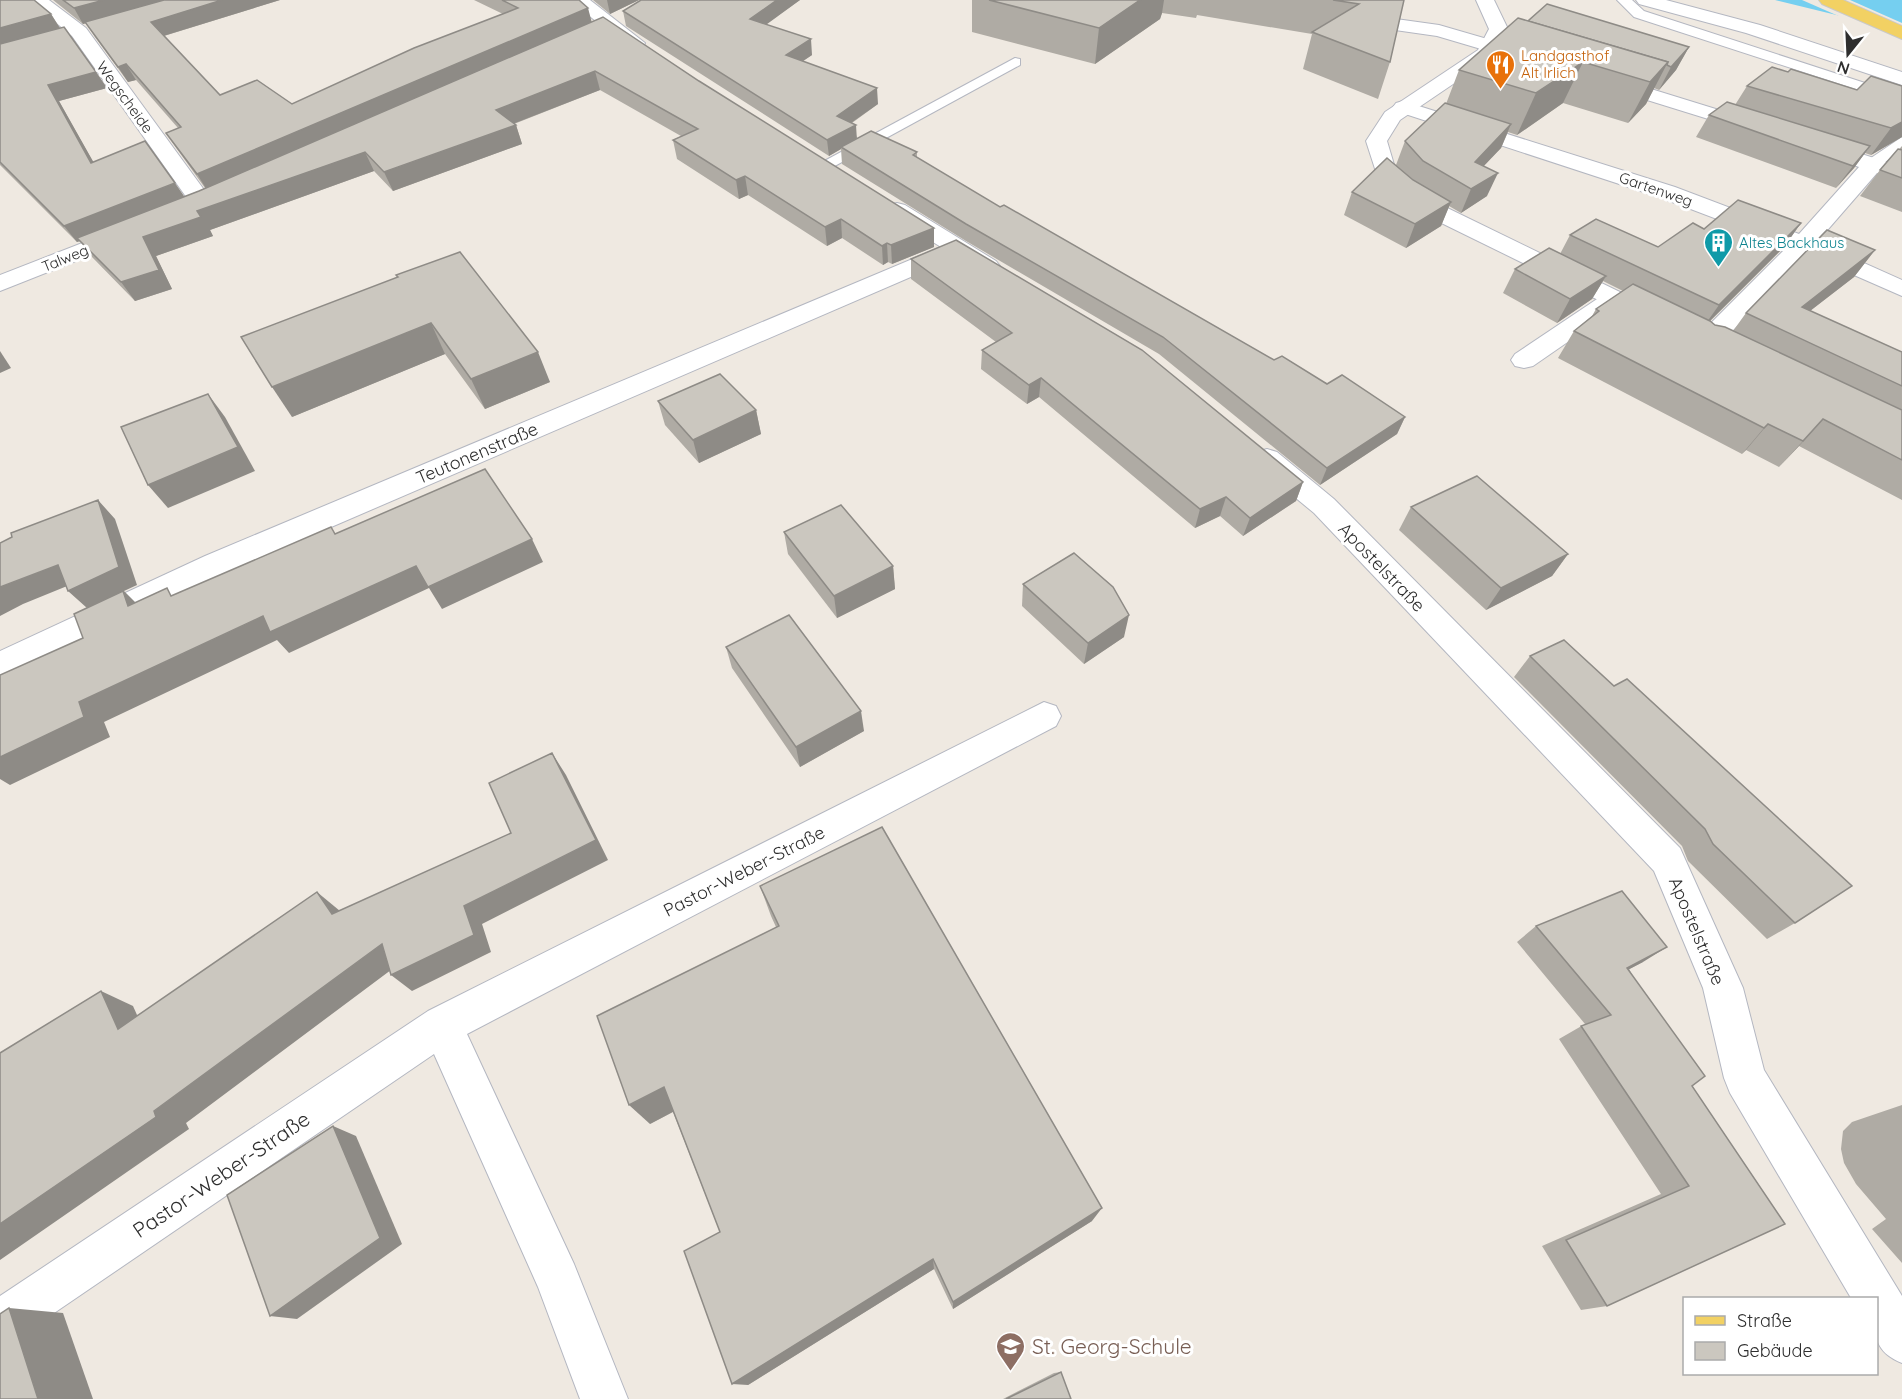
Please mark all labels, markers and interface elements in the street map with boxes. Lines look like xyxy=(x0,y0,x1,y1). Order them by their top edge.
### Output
north arrow xyxy=(1818,24,1878,84)
place label: Landgasthof Alt Irlich xyxy=(1521,46,1610,82)
restaurant icon: Landgasthof Alt Irlich xyxy=(1484,48,1516,90)
street label: Wegscheide xyxy=(92,57,158,137)
text: N xyxy=(1835,57,1852,80)
street label: Gartenweg xyxy=(1617,168,1695,210)
building icon: Altes Backhaus xyxy=(1702,226,1734,268)
place label: Altes Backhaus xyxy=(1739,233,1844,252)
street label: Talweg xyxy=(39,240,91,276)
street label: Teutonenstraße xyxy=(413,417,541,489)
street label: Apostelstraße xyxy=(1334,517,1430,617)
street label: Pastor-Weber-Straße xyxy=(659,820,829,922)
street label: Apostelstraße xyxy=(1664,873,1730,989)
street label: Pastor-Weber-Straße xyxy=(128,1105,314,1243)
legend xyxy=(1683,1297,1878,1375)
text: Straße xyxy=(1737,1309,1792,1332)
school or university icon: St. Georg-Schule xyxy=(995,1330,1027,1372)
place label: St. Georg-Schule xyxy=(1032,1333,1192,1359)
text: Gebäude xyxy=(1737,1339,1813,1362)

